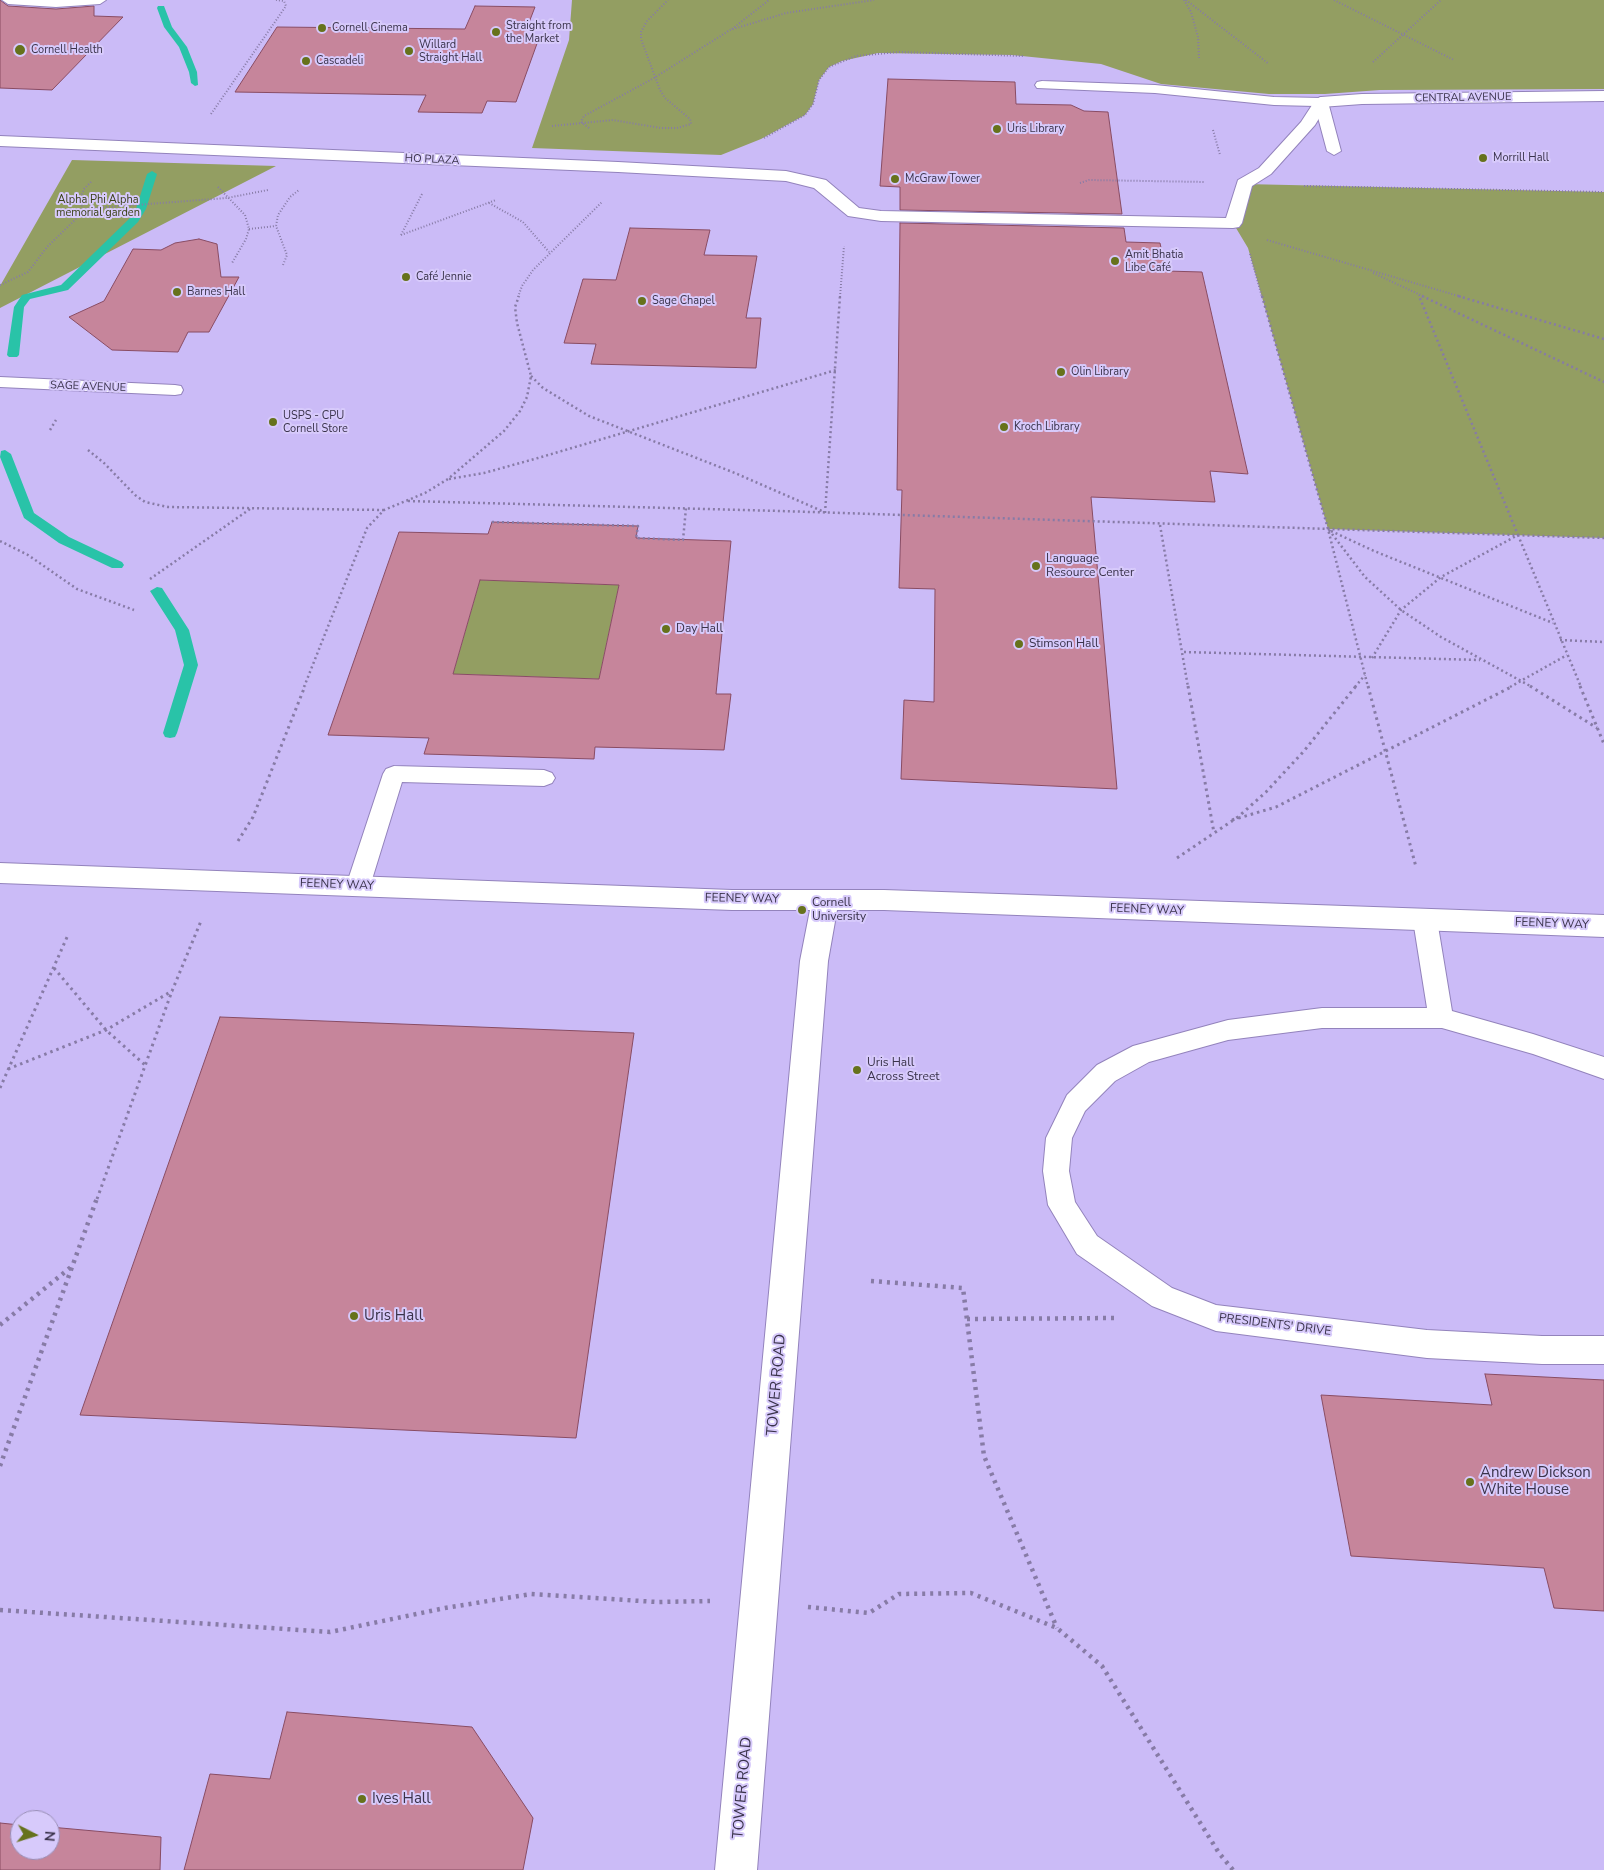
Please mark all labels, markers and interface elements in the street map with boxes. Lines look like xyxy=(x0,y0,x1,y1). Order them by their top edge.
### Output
place label: Straight from the Market xyxy=(506,19,571,45)
place label: Cornell Cinema xyxy=(332,21,408,35)
marker: Cornell Cinema xyxy=(316,22,328,34)
marker: Straight from the Market xyxy=(490,26,502,38)
place label: Willard Straight Hall xyxy=(419,38,482,64)
marker: Cornell Health xyxy=(13,43,27,57)
place label: Cornell Health xyxy=(31,43,103,57)
marker: Willard Straight Hall xyxy=(403,45,415,57)
place label: Cascadeli xyxy=(316,54,363,68)
marker: Cascadeli xyxy=(300,55,312,67)
street label: CENTRAL AVENUE xyxy=(1415,91,1511,105)
place label: Uris Library xyxy=(1007,122,1064,136)
marker: Uris Library xyxy=(991,123,1003,135)
place label: Morrill Hall xyxy=(1493,151,1549,165)
street label: HO PLAZA xyxy=(404,152,460,168)
marker: Morrill Hall xyxy=(1477,152,1489,164)
place label: McGraw Tower xyxy=(905,172,980,186)
marker: McGraw Tower xyxy=(889,173,901,185)
park label: Alpha Phi Alpha memorial garden xyxy=(56,193,140,219)
place label: Amit Bhatia Libe Café xyxy=(1125,248,1183,274)
marker: Amit Bhatia Libe Café xyxy=(1109,255,1121,267)
place label: Café Jennie xyxy=(416,270,472,284)
marker: Café Jennie xyxy=(400,271,412,283)
place label: Barnes Hall xyxy=(187,285,245,299)
marker: Barnes Hall xyxy=(171,286,183,298)
place label: Sage Chapel xyxy=(652,294,715,308)
marker: Sage Chapel xyxy=(636,295,648,307)
place label: Olin Library xyxy=(1071,365,1129,379)
marker: Olin Library xyxy=(1055,366,1067,378)
street label: SAGE AVENUE xyxy=(50,379,126,395)
place label: USPS - CPU Cornell Store xyxy=(283,409,348,435)
marker: USPS - CPU Cornell Store xyxy=(267,416,279,428)
place label: Kroch Library xyxy=(1014,420,1080,434)
marker: Kroch Library xyxy=(998,421,1010,433)
place label: Language Resource Center xyxy=(1046,552,1134,580)
marker: Language Resource Center xyxy=(1030,560,1042,572)
place label: Day Hall xyxy=(676,622,723,636)
marker: Day Hall xyxy=(660,623,672,635)
place label: Stimson Hall xyxy=(1029,637,1099,651)
marker: Stimson Hall xyxy=(1013,638,1025,650)
street label: FEENEY WAY xyxy=(300,877,374,893)
street label: FEENEY WAY xyxy=(705,891,779,907)
place label: Cornell University xyxy=(812,896,866,924)
street label: FEENEY WAY xyxy=(1110,902,1184,918)
marker: Cornell University xyxy=(796,904,808,916)
street label: FEENEY WAY xyxy=(1515,916,1589,932)
place label: Uris Hall Across Street xyxy=(867,1056,940,1084)
marker: Uris Hall Across Street xyxy=(851,1064,863,1076)
place label: Uris Hall xyxy=(364,1307,423,1325)
marker: Uris Hall xyxy=(348,1310,360,1322)
street label: PRESIDENTS' DRIVE xyxy=(1218,1311,1332,1339)
street label: TOWER ROAD xyxy=(764,1333,790,1437)
place label: Andrew Dickson White House xyxy=(1480,1464,1591,1499)
marker: Andrew Dickson White House xyxy=(1464,1476,1476,1488)
street label: TOWER ROAD xyxy=(730,1736,756,1840)
place label: Ives Hall xyxy=(372,1790,431,1808)
marker: Ives Hall xyxy=(356,1793,368,1805)
north arrow xyxy=(10,1810,60,1860)
text: N xyxy=(40,1830,59,1842)

